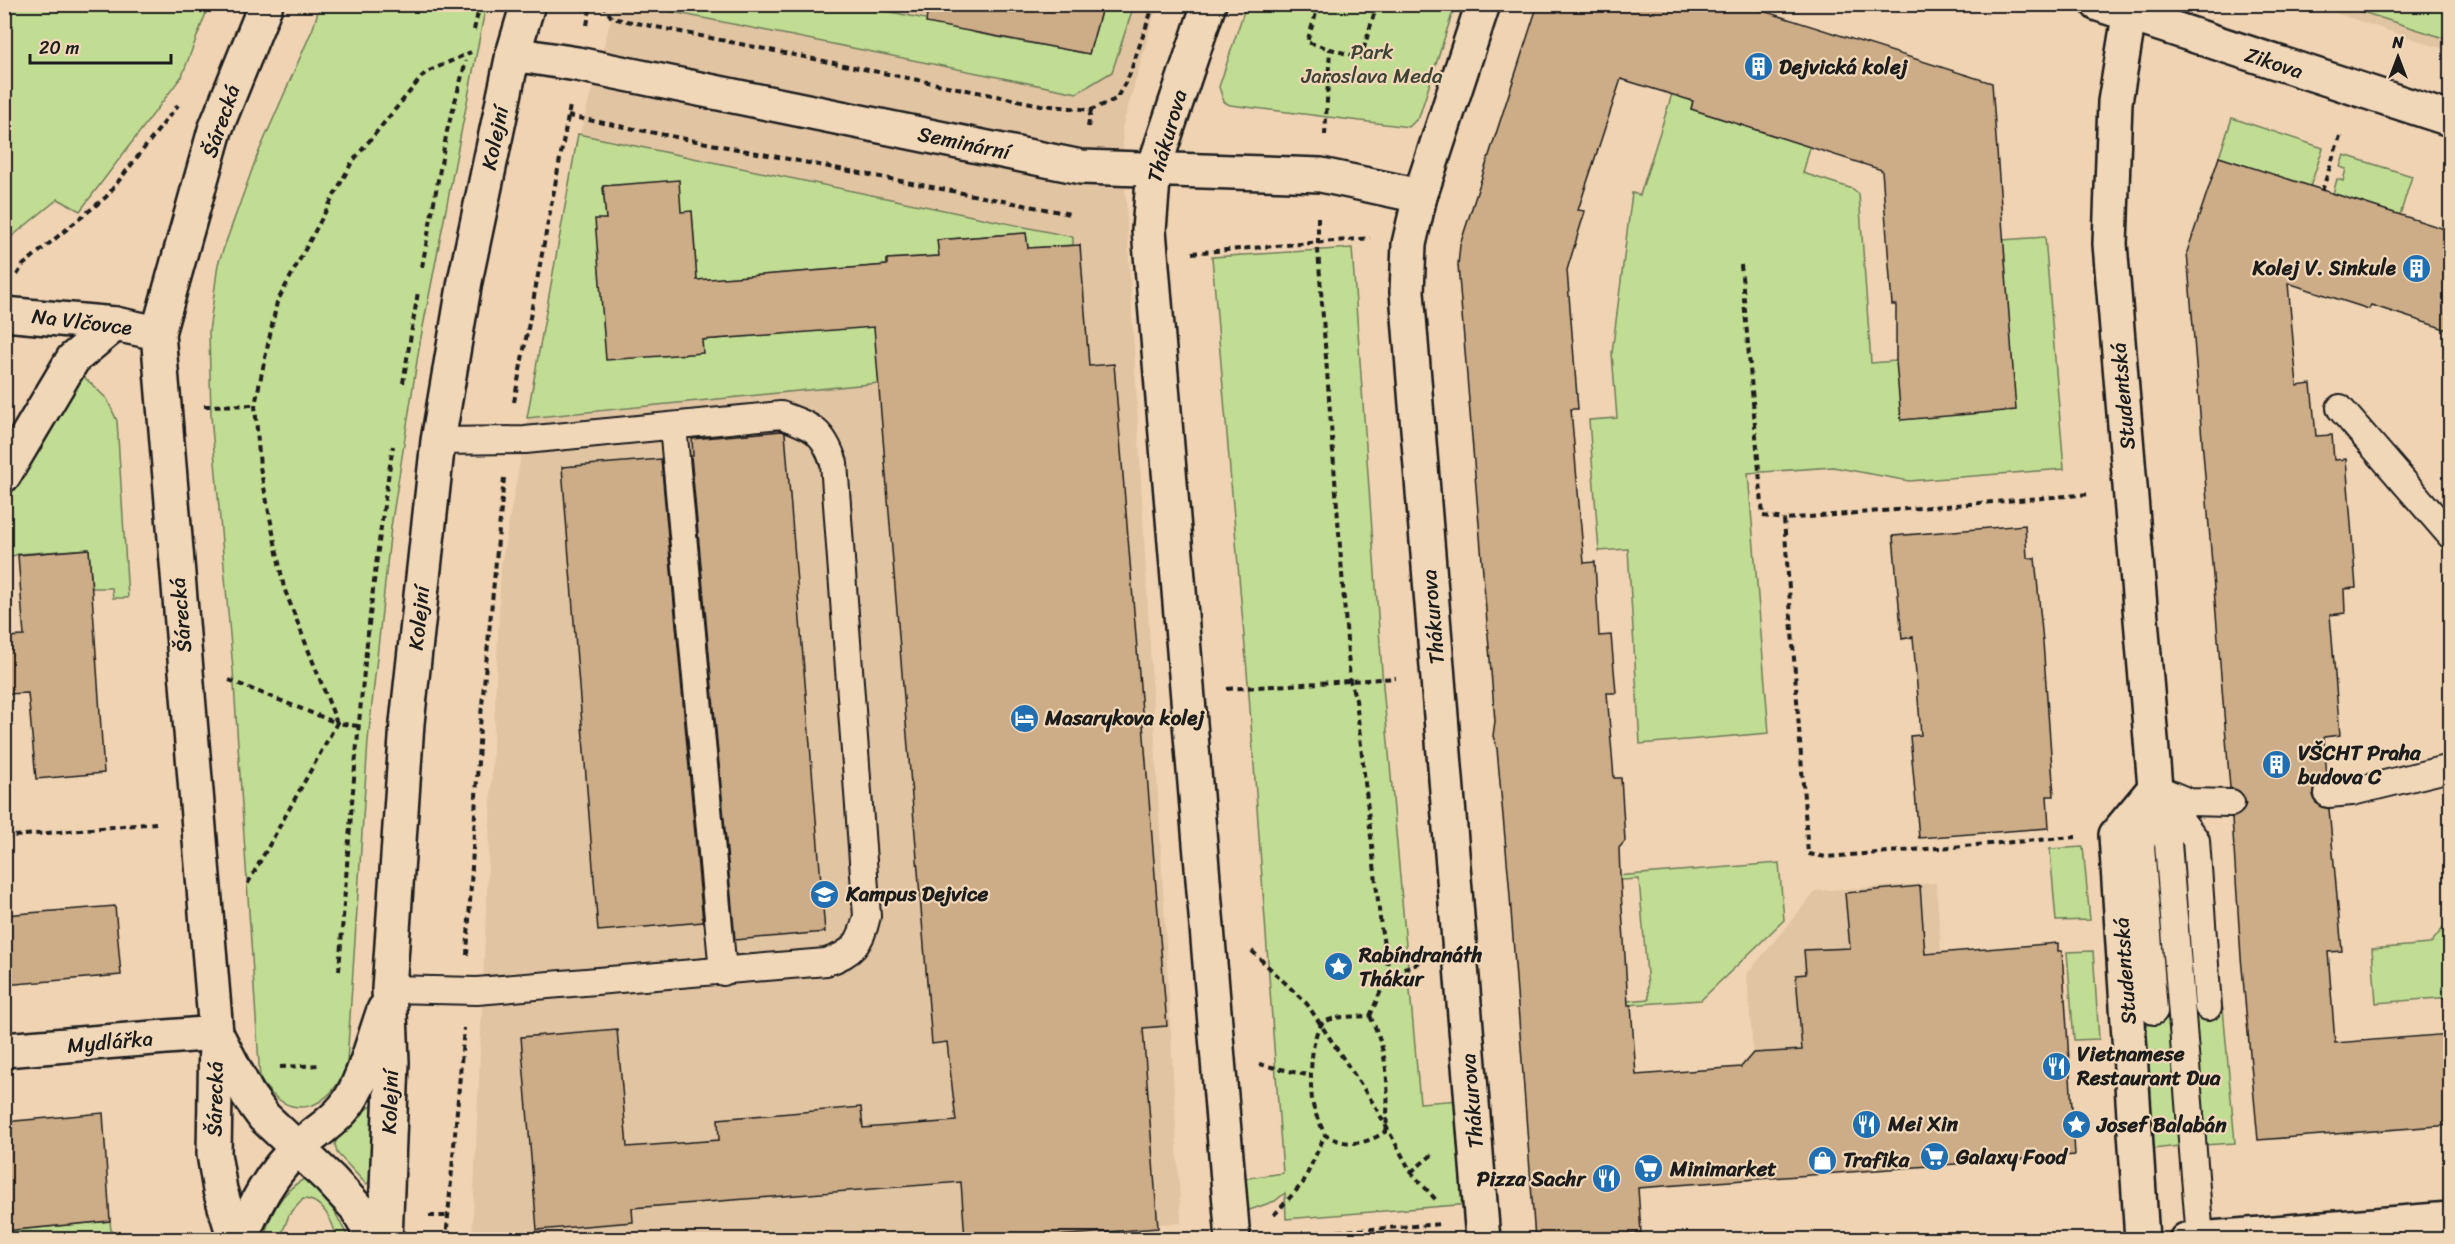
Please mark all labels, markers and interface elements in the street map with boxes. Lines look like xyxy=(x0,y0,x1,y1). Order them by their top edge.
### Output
scale bar xyxy=(30,27,171,65)
north arrow xyxy=(2368,27,2428,87)
text: N xyxy=(2391,28,2404,57)
text: 20 m xyxy=(39,32,79,64)
park label: Park Jaroslava Meda xyxy=(1300,33,1443,95)
street label: Zikova xyxy=(2240,36,2309,90)
place label: Dejvická kolej xyxy=(1779,48,1909,86)
building icon: Dejvická kolej xyxy=(1742,51,1774,83)
street label: Šárecká xyxy=(191,79,251,163)
street label: Thákurova xyxy=(1136,85,1199,187)
street label: Kolejní xyxy=(470,100,521,173)
street label: Seminární xyxy=(914,115,1016,172)
place label: Kolej V. Sinkule xyxy=(2251,249,2397,287)
building icon: Kolej V. Sinkule xyxy=(2401,252,2433,284)
street label: Na Vlčovce xyxy=(30,297,134,347)
street label: Studentská xyxy=(2099,340,2147,451)
street label: Thákurova xyxy=(1410,567,1456,666)
street label: Šárecká xyxy=(159,575,203,654)
street label: Kolejní xyxy=(397,582,441,652)
place label: Masarykova kolej xyxy=(1044,699,1205,737)
hotel icon: Masarykova kolej xyxy=(1008,702,1040,734)
place label: VŠCHT Praha budova C xyxy=(2297,734,2422,796)
building icon: VŠCHT Praha budova C xyxy=(2261,749,2293,781)
place label: Kampus Dejvice xyxy=(845,875,988,913)
school or university icon: Kampus Dejvice xyxy=(809,878,841,910)
street label: Studentská xyxy=(2102,916,2148,1026)
place label: Rabíndranáth Thákur xyxy=(1358,936,1482,998)
place icon: Rabíndranáth Thákur xyxy=(1322,951,1354,983)
street label: Mydlářka xyxy=(66,1019,155,1065)
place label: Vietnamese Restaurant Dua xyxy=(2076,1035,2221,1097)
restaurant icon: Vietnamese Restaurant Dua xyxy=(2040,1050,2072,1082)
street label: Thákurova xyxy=(1449,1051,1495,1150)
street label: Šárecká xyxy=(195,1061,235,1137)
street label: Kolejní xyxy=(370,1067,410,1135)
place label: Mei Xin xyxy=(1887,1105,1959,1143)
place label: Josef Balabán xyxy=(2096,1106,2227,1144)
restaurant icon: Mei Xin xyxy=(1851,1108,1883,1140)
place icon: Josef Balabán xyxy=(2060,1109,2092,1141)
place label: Galaxy Food xyxy=(1955,1138,2069,1176)
place label: Trafika xyxy=(1843,1141,1911,1179)
supermarket icon: Galaxy Food xyxy=(1919,1141,1951,1173)
shop icon: Trafika xyxy=(1806,1144,1838,1176)
place label: Minimarket xyxy=(1669,1150,1777,1188)
supermarket icon: Minimarket xyxy=(1633,1153,1665,1185)
place label: Pizza Sachr xyxy=(1477,1160,1587,1198)
restaurant icon: Pizza Sachr xyxy=(1590,1163,1622,1195)

